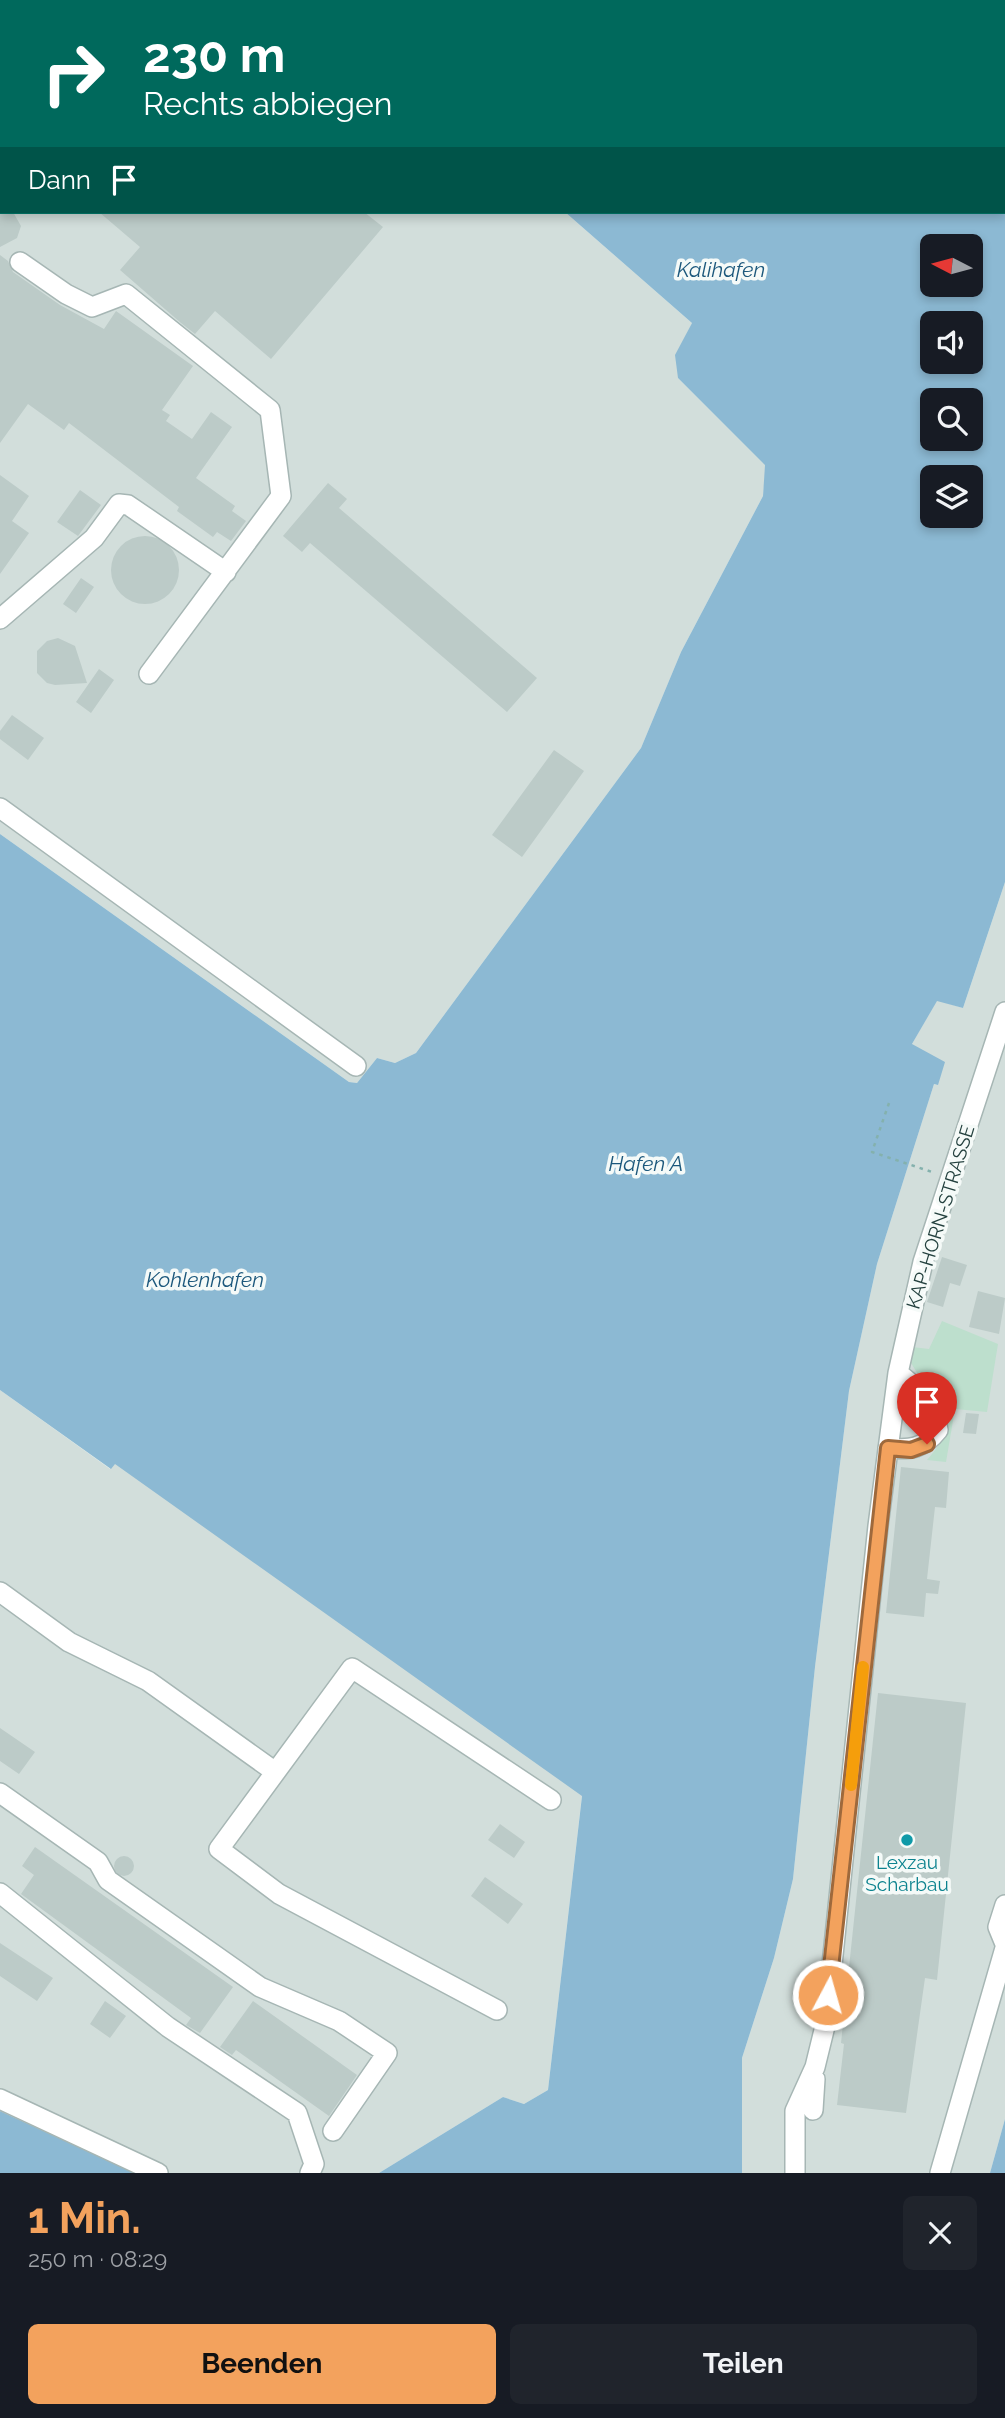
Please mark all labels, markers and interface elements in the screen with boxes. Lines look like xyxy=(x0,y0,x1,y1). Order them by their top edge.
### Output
text: 230 m xyxy=(143,26,285,83)
icon: right xyxy=(28,28,119,119)
text: Rechts abbiegen xyxy=(143,85,392,122)
icon: arrive xyxy=(105,161,143,199)
text: Dann xyxy=(28,165,91,195)
north arrow xyxy=(920,234,984,298)
map controls xyxy=(920,234,983,528)
water label: Kalihafen xyxy=(677,257,765,282)
button: sound xyxy=(920,311,983,374)
button: search xyxy=(920,388,983,451)
button: layers xyxy=(920,465,983,528)
street label: KAP-HORN-STRASSE xyxy=(902,1123,978,1311)
water label: Hafen A xyxy=(608,1151,684,1176)
water label: Kohlenhafen xyxy=(146,1267,264,1292)
pin xyxy=(897,1372,957,1444)
icon: arrive xyxy=(908,1383,946,1421)
marker: Lexzau Scharbau xyxy=(899,1832,915,1848)
place label: Lexzau Scharbau xyxy=(865,1851,949,1895)
position arrow xyxy=(791,1958,865,2032)
text: 1 Min. xyxy=(28,2194,141,2243)
button: close xyxy=(903,2196,977,2270)
text: 250 m · 08:29 xyxy=(28,2245,167,2272)
button: Beenden xyxy=(28,2324,496,2404)
button: Teilen xyxy=(510,2324,977,2404)

